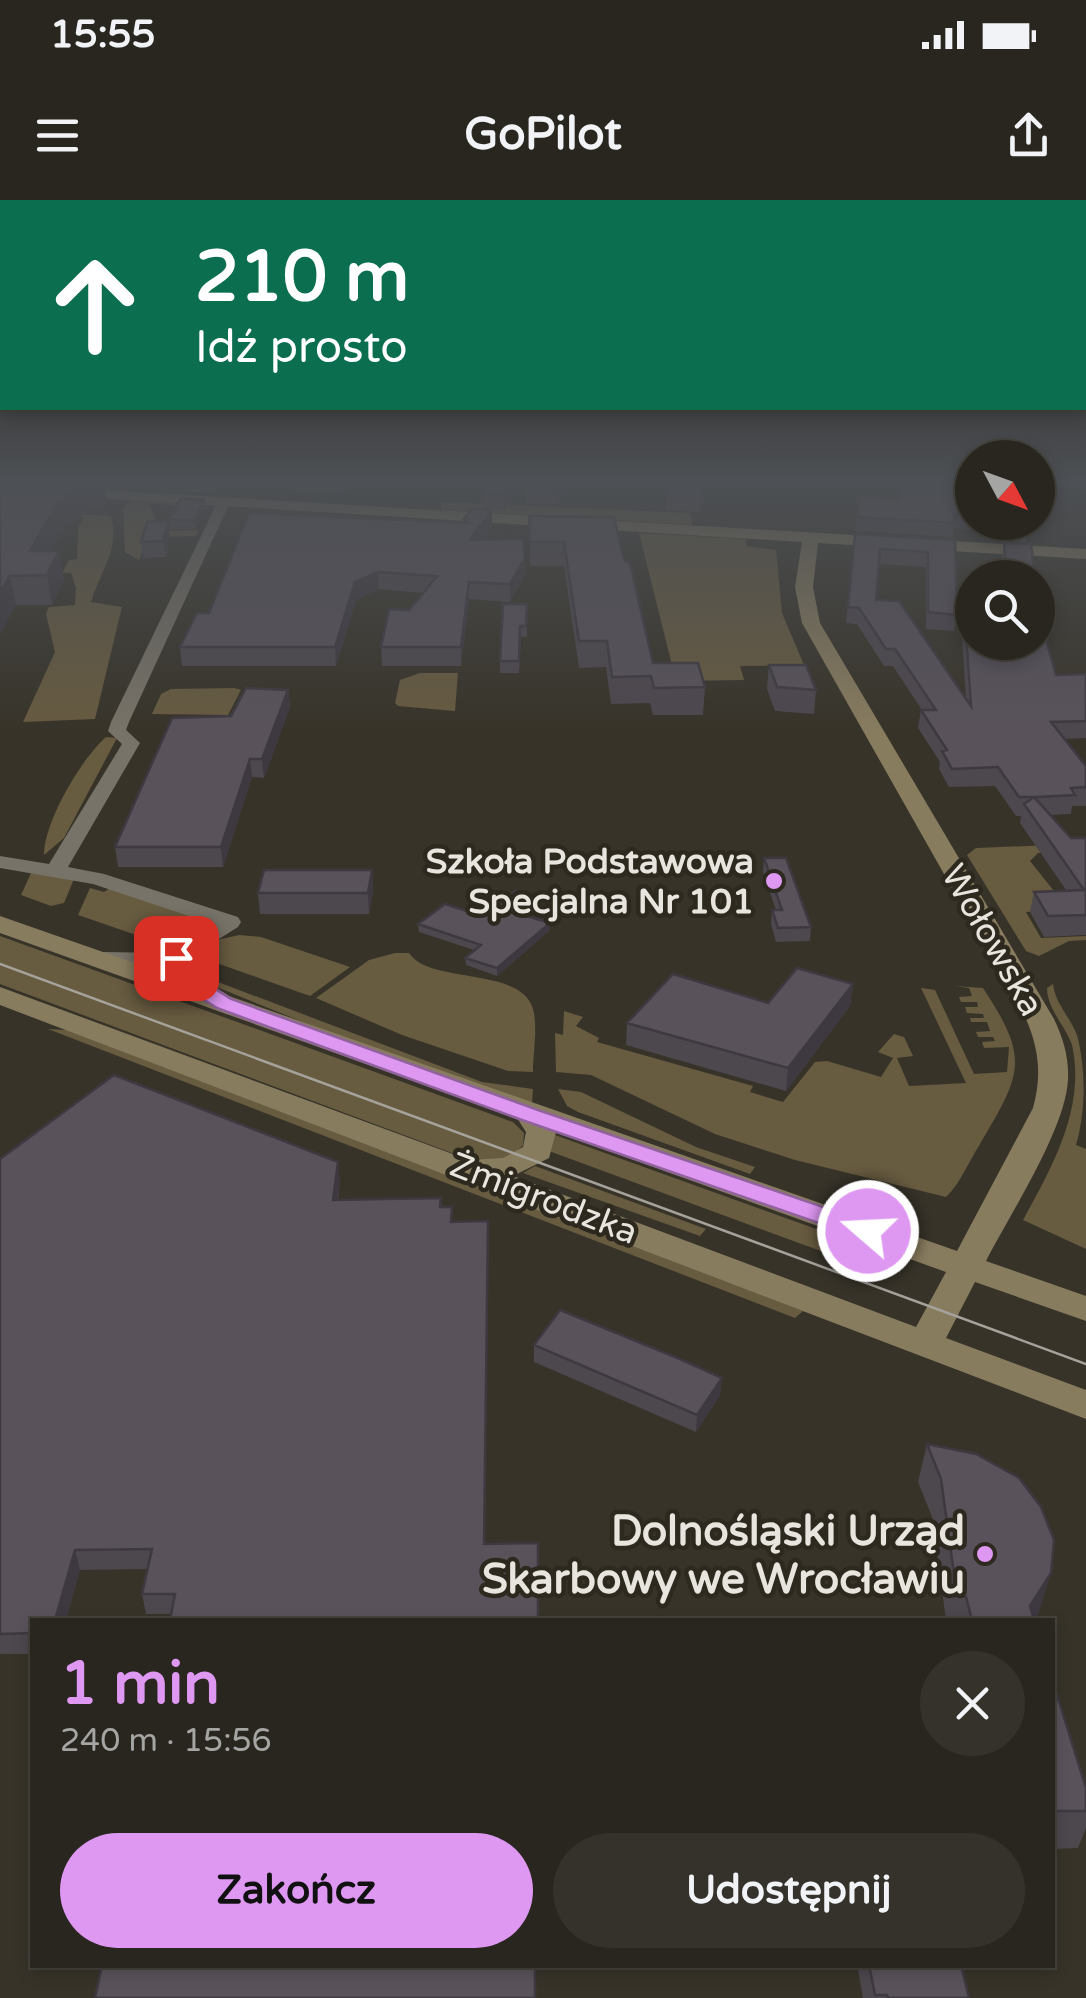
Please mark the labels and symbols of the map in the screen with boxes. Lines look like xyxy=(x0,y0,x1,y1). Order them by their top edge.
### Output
north arrow xyxy=(955,440,1055,540)
place label: Szkoła Podstawowa Specjalna Nr 101 xyxy=(426,841,754,923)
street label: Wołowska xyxy=(932,857,1052,1024)
marker: Szkoła Podstawowa Specjalna Nr 101 xyxy=(763,870,785,892)
pin xyxy=(134,916,219,1001)
street label: Żmigrodzka xyxy=(444,1144,643,1254)
position arrow xyxy=(816,1179,920,1283)
place label: Dolnośląski Urząd Skarbowy we Wrocławiu xyxy=(482,1506,965,1605)
marker: Dolnośląski Urząd Skarbowy we Wrocławiu xyxy=(974,1543,996,1565)

